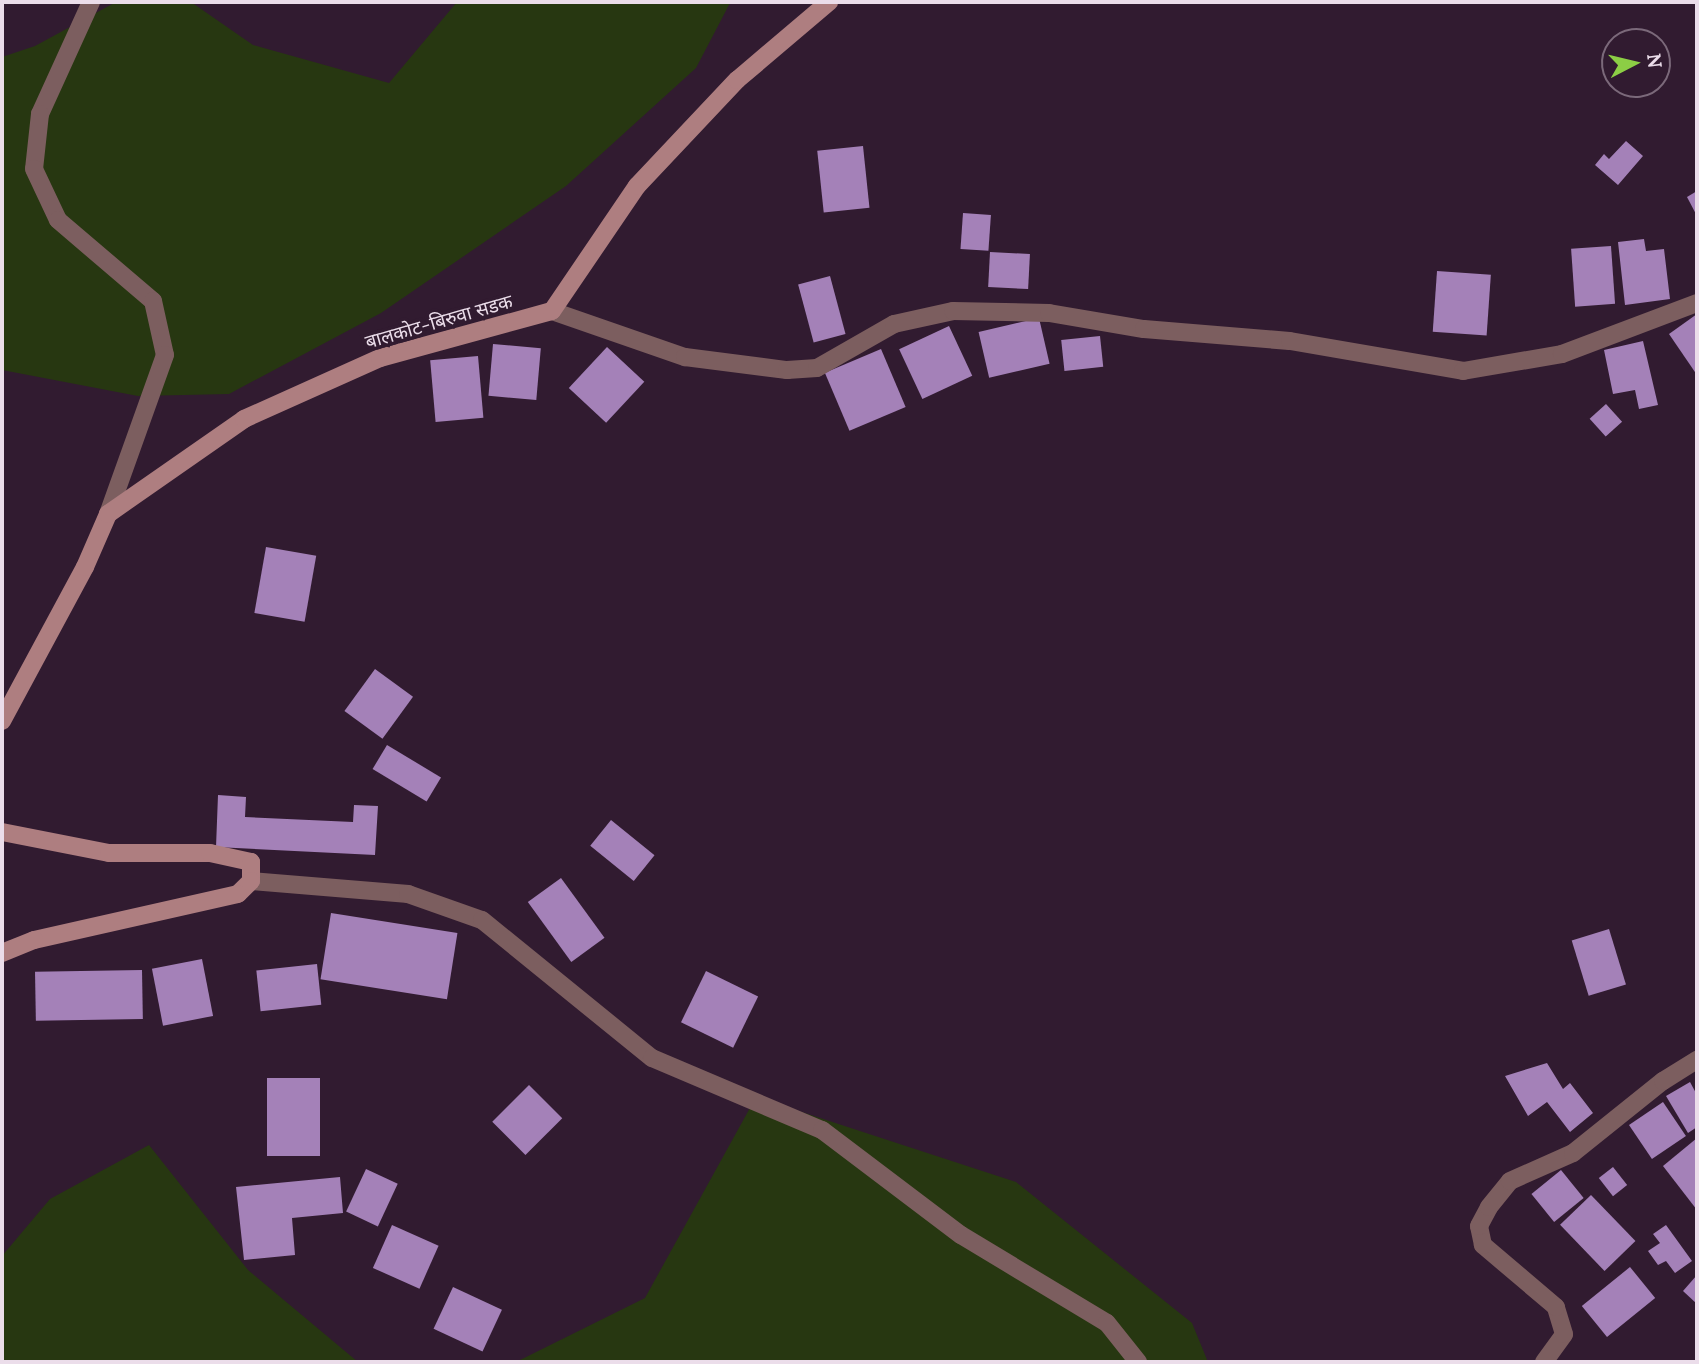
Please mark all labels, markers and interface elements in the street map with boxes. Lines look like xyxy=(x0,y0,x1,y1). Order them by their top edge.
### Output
north arrow xyxy=(1601,28,1671,98)
text: N xyxy=(1642,52,1668,69)
street label: बालकोट-बिरुवा सडक xyxy=(363,290,515,354)

